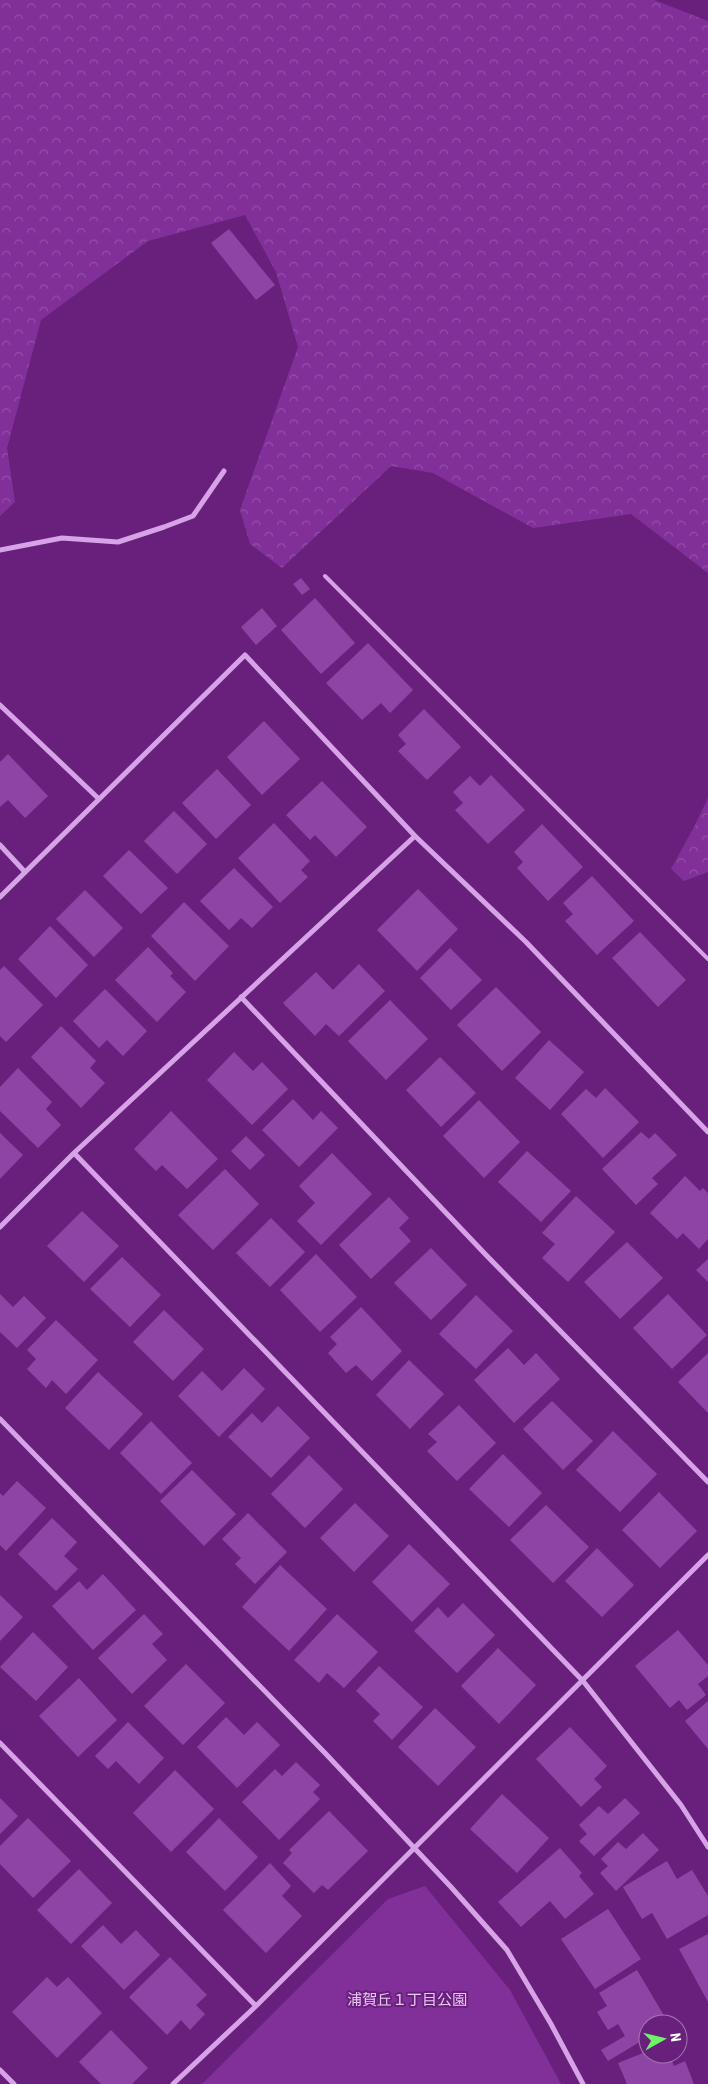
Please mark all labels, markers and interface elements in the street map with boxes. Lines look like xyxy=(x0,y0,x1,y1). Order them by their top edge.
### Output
park label: 浦賀丘１丁目公園 xyxy=(347,1991,467,2009)
north arrow xyxy=(638,2014,688,2064)
text: N xyxy=(667,2032,684,2043)

